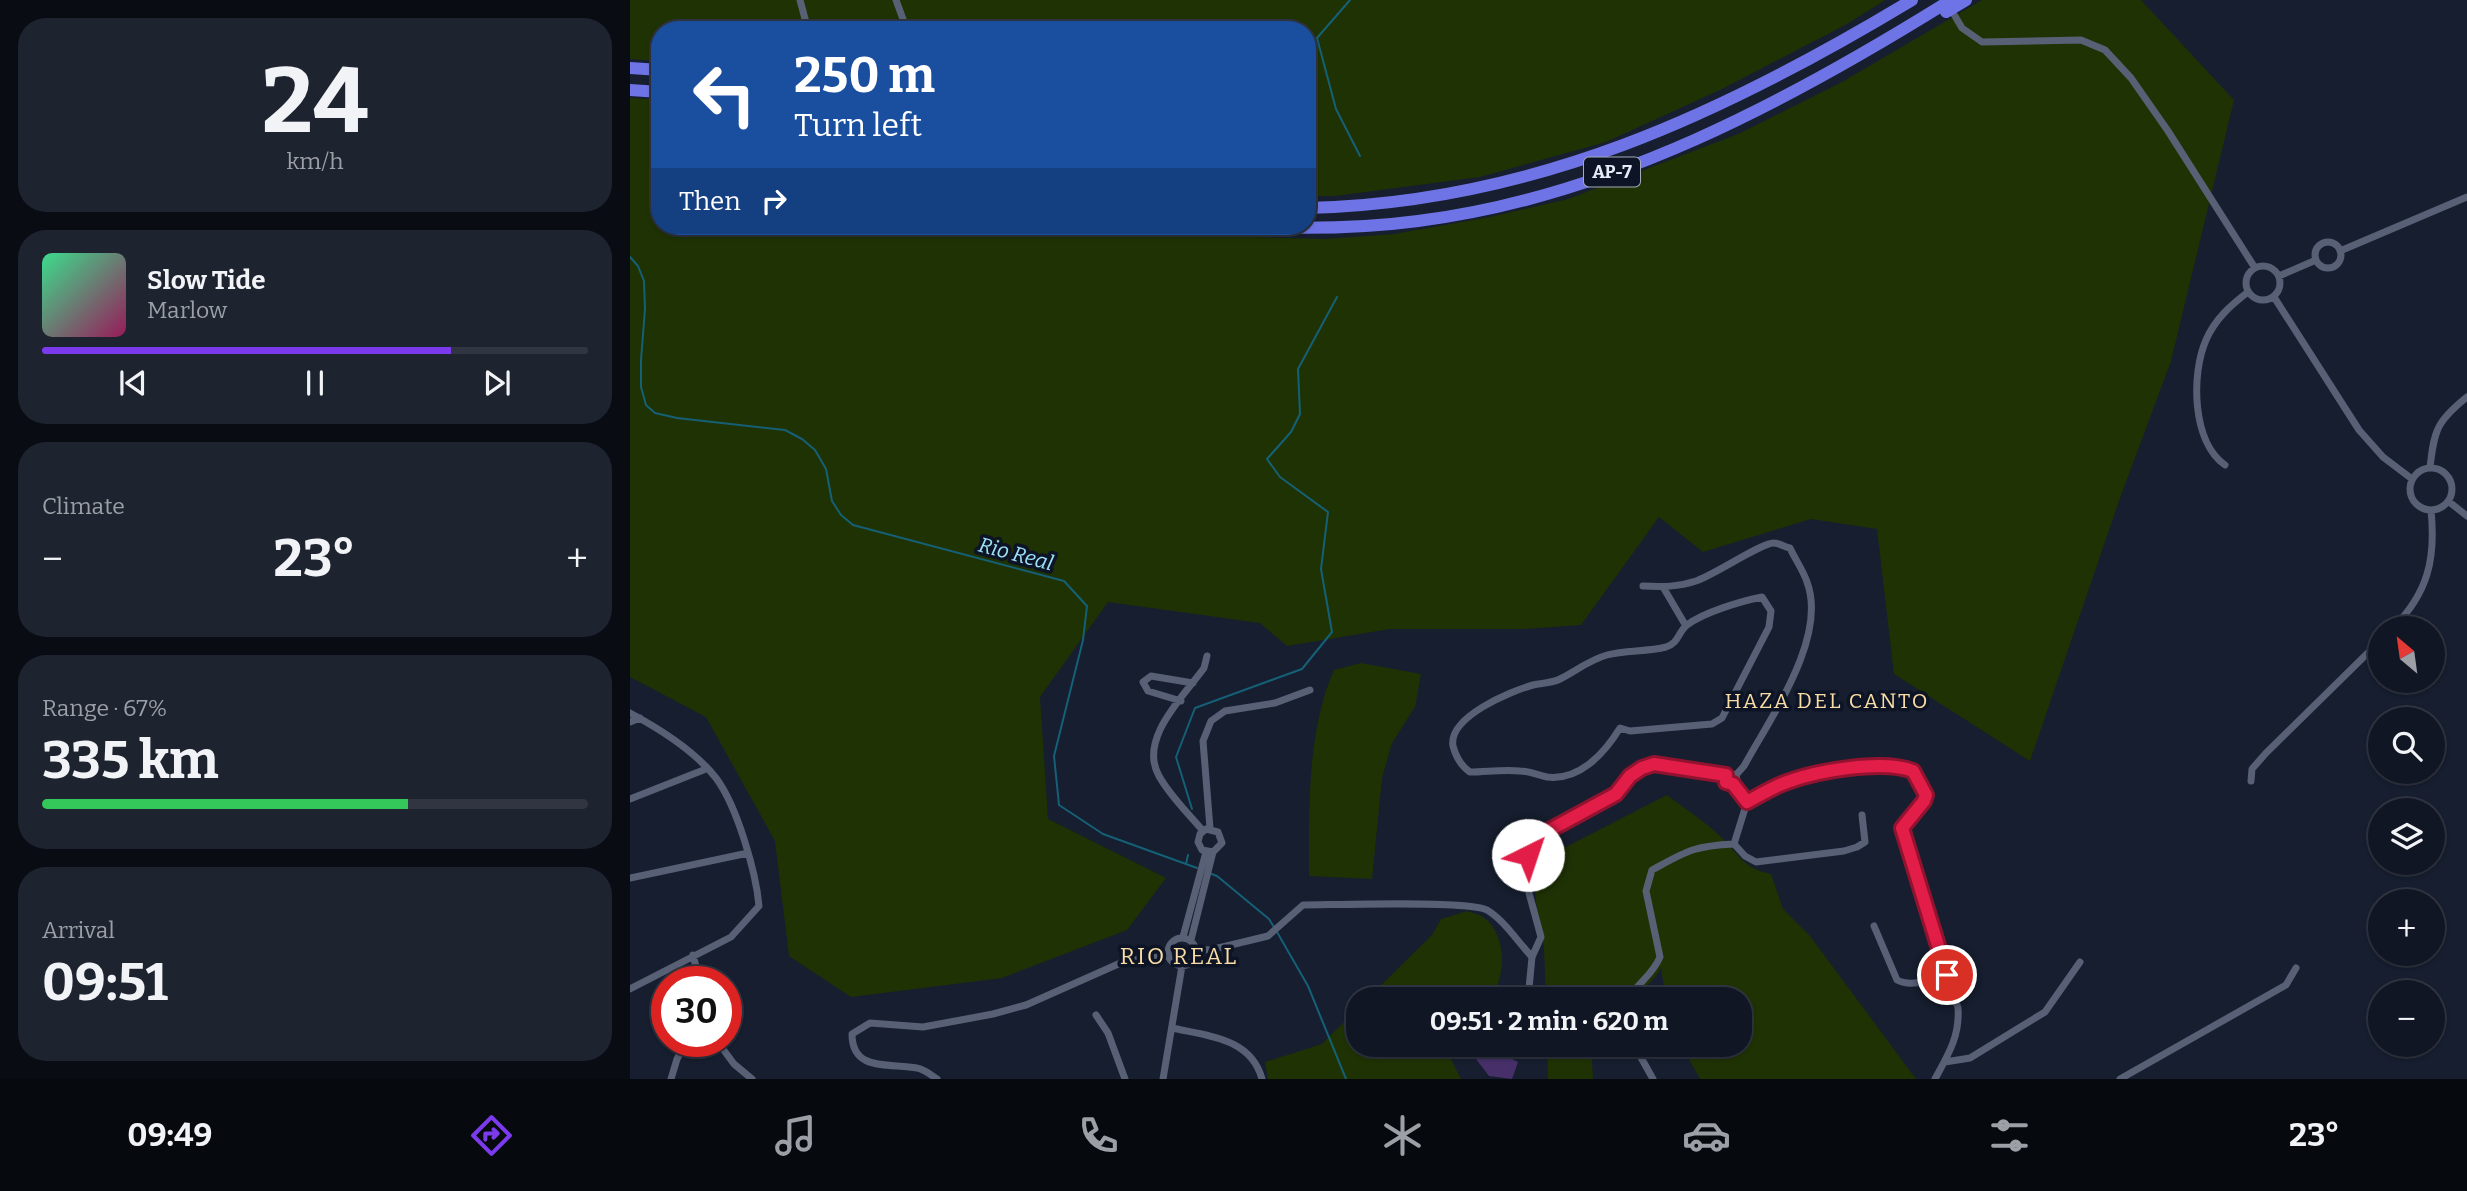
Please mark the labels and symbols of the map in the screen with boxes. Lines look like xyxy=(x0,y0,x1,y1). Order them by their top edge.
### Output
road number: AP-7 xyxy=(1584,158,1640,187)
water label: Rio Real xyxy=(976,532,1057,577)
north arrow xyxy=(2368,616,2445,693)
district label: HAZA DEL CANTO xyxy=(1725,688,1929,714)
position arrow xyxy=(1491,818,1565,892)
district label: RIO REAL xyxy=(1120,942,1238,970)
pin xyxy=(1917,945,1977,1005)
speed limit sign: 30 xyxy=(651,966,742,1057)

